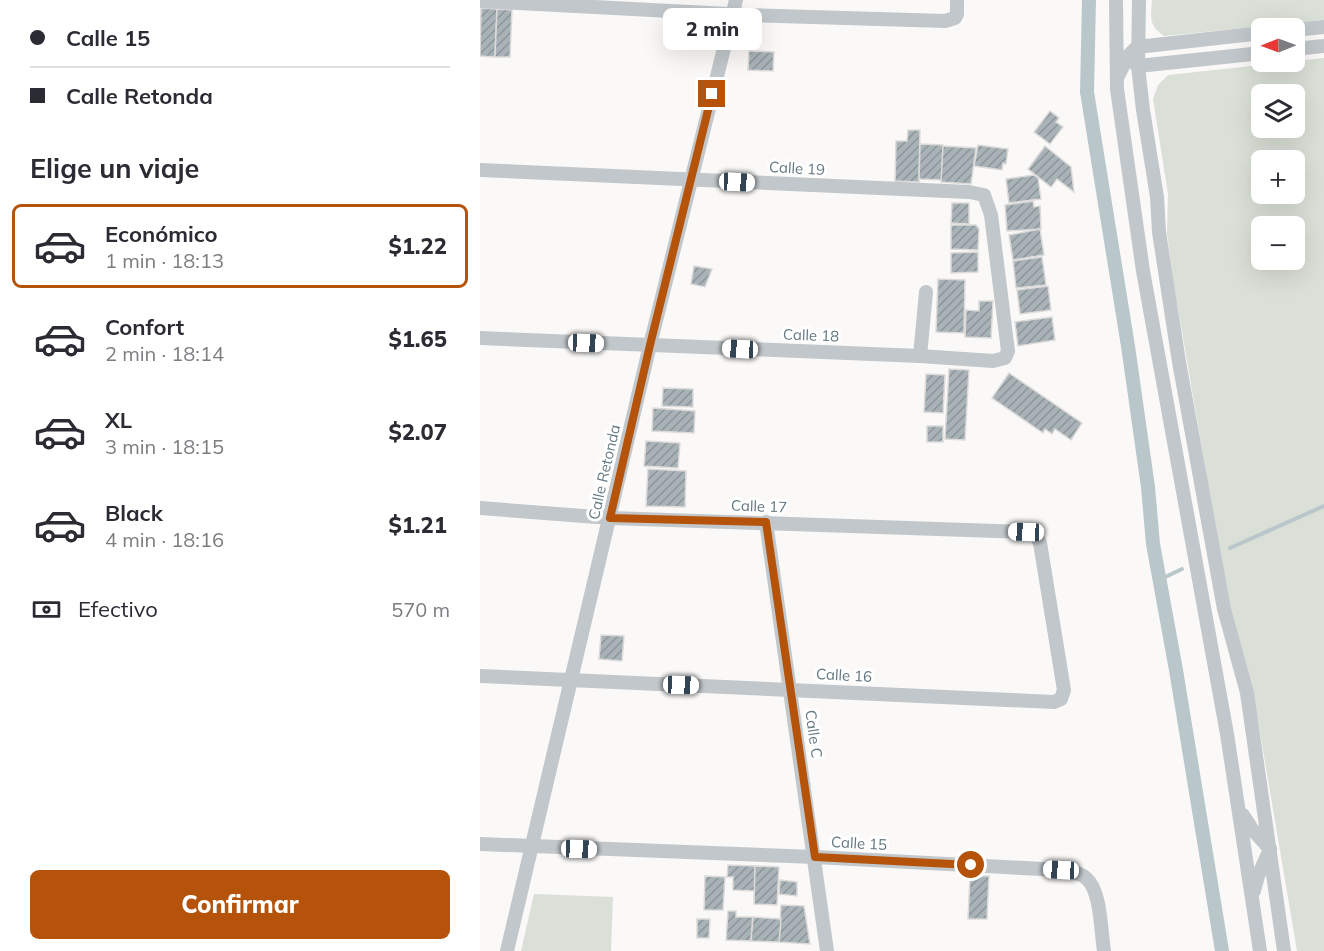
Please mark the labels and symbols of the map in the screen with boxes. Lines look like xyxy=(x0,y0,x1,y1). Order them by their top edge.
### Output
callout: 2 min xyxy=(662,7,762,49)
north arrow xyxy=(1251,18,1305,72)
route end xyxy=(698,80,725,107)
street label: Calle 19 xyxy=(768,157,826,179)
car xyxy=(719,172,755,192)
street label: Calle 18 xyxy=(783,325,839,345)
car xyxy=(568,333,604,353)
car xyxy=(722,339,758,359)
street label: Calle Retonda xyxy=(584,423,624,521)
street label: Calle 17 xyxy=(731,496,787,516)
car xyxy=(1008,522,1044,542)
street label: Calle 16 xyxy=(815,664,873,686)
car xyxy=(663,675,699,695)
street label: Calle C xyxy=(801,709,827,759)
street label: Calle 15 xyxy=(830,832,888,854)
car xyxy=(561,839,597,859)
route start xyxy=(957,851,984,878)
car xyxy=(1043,860,1079,880)

